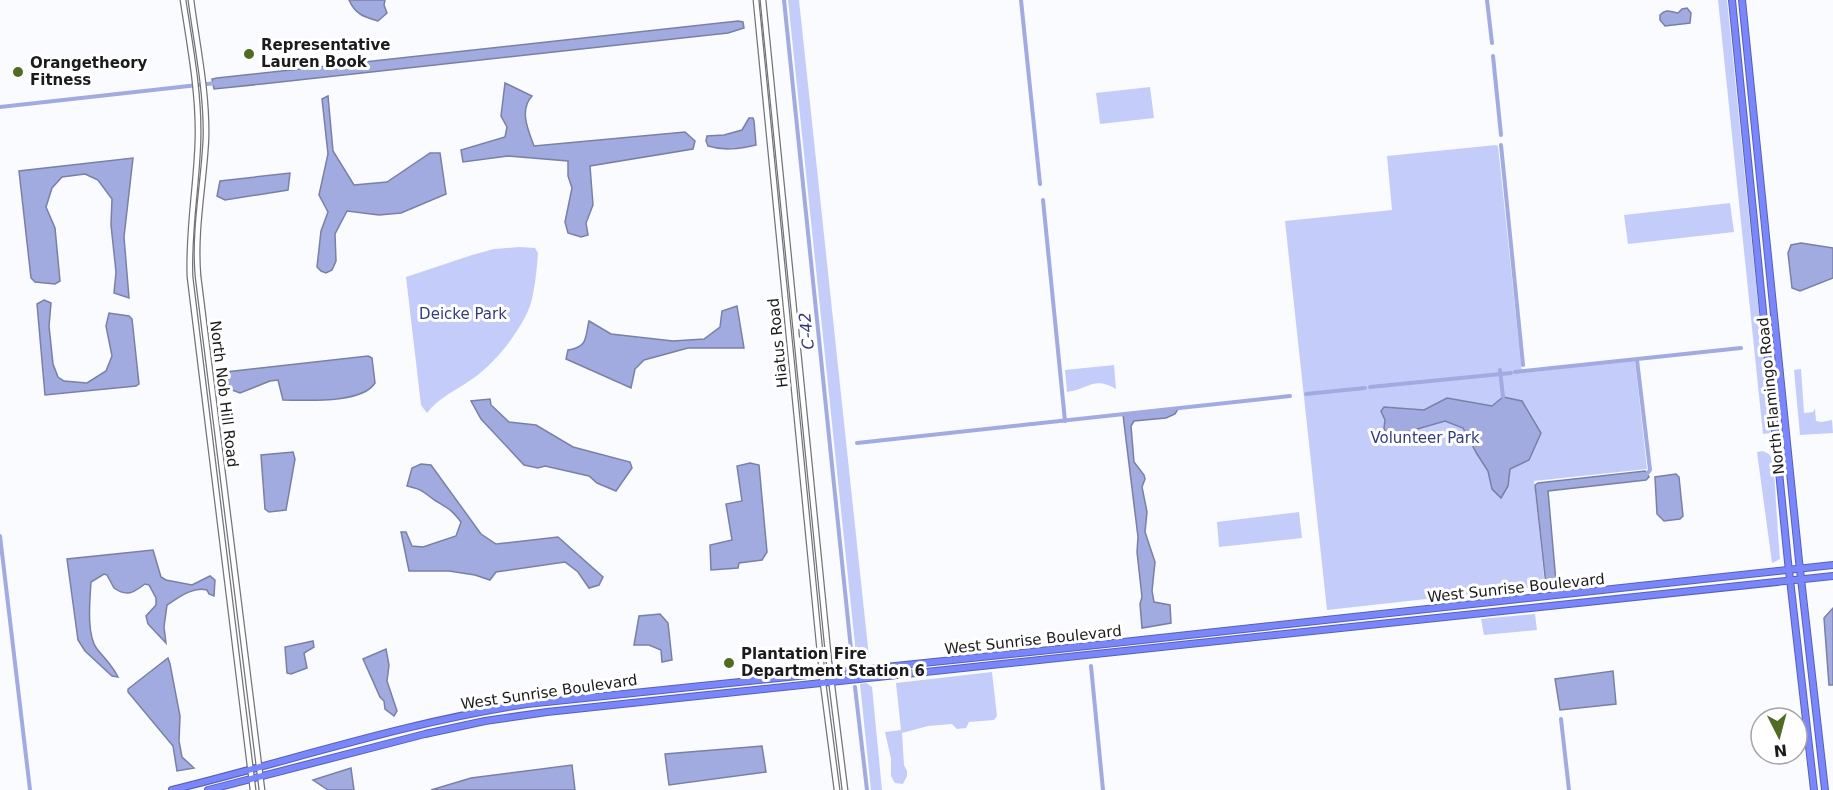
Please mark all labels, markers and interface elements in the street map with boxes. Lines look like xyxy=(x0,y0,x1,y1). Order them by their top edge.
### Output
place label: Representative Lauren Book xyxy=(261,36,390,71)
marker: Representative Lauren Book xyxy=(242,47,256,61)
place label: Orangetheory Fitness xyxy=(30,54,148,89)
marker: Orangetheory Fitness xyxy=(11,65,25,79)
street label: Hiatus Road xyxy=(764,297,792,389)
park label: Deicke Park xyxy=(419,305,507,323)
water label: C-42 xyxy=(795,311,818,350)
street label: North Flamingo Road xyxy=(1754,316,1788,476)
street label: North Nob Hill Road xyxy=(206,320,242,468)
park label: Volunteer Park xyxy=(1370,429,1480,447)
street label: West Sunrise Boulevard xyxy=(1426,570,1606,606)
street label: West Sunrise Boulevard xyxy=(943,622,1123,658)
place label: Plantation Fire Department Station 6 xyxy=(741,645,925,680)
marker: Plantation Fire Department Station 6 xyxy=(722,656,736,670)
street label: West Sunrise Boulevard xyxy=(460,671,638,713)
north arrow xyxy=(1749,706,1809,766)
text: N xyxy=(1773,740,1788,761)

